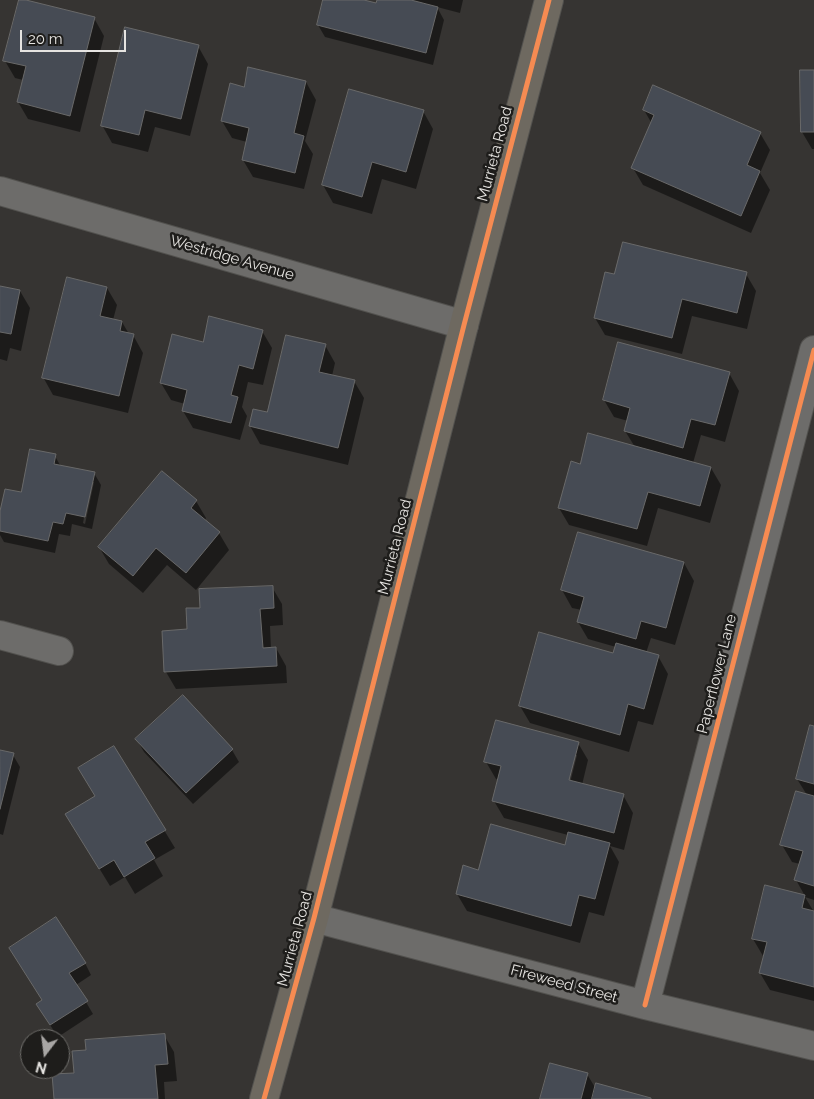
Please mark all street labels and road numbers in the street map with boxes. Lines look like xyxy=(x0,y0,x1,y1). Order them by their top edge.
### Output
street label: Murrieta Road xyxy=(474,105,516,203)
street label: Westridge Avenue xyxy=(168,232,296,284)
street label: Murrieta Road xyxy=(374,497,416,597)
street label: Paperflower Lane xyxy=(693,612,741,736)
street label: Murrieta Road xyxy=(274,890,316,988)
street label: Fireweed Street xyxy=(509,961,619,1007)

